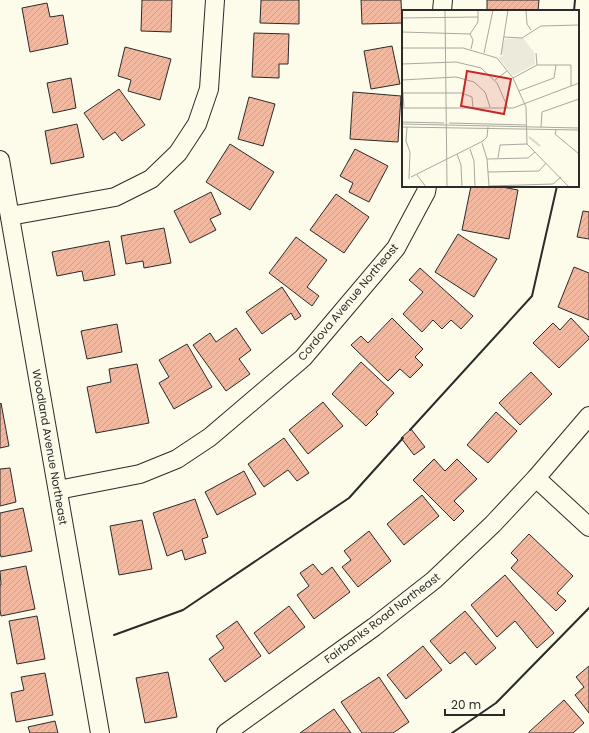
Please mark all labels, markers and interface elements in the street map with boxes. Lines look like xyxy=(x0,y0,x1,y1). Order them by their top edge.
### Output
inset map xyxy=(402,10,579,187)
street label: Cordova Avenue Northeast xyxy=(294,240,402,364)
street label: Woodland Avenue Northeast xyxy=(28,368,72,526)
street label: Fairbanks Road Northeast xyxy=(321,569,443,667)
scale bar xyxy=(445,691,504,717)
text: 20 m xyxy=(451,696,481,713)

